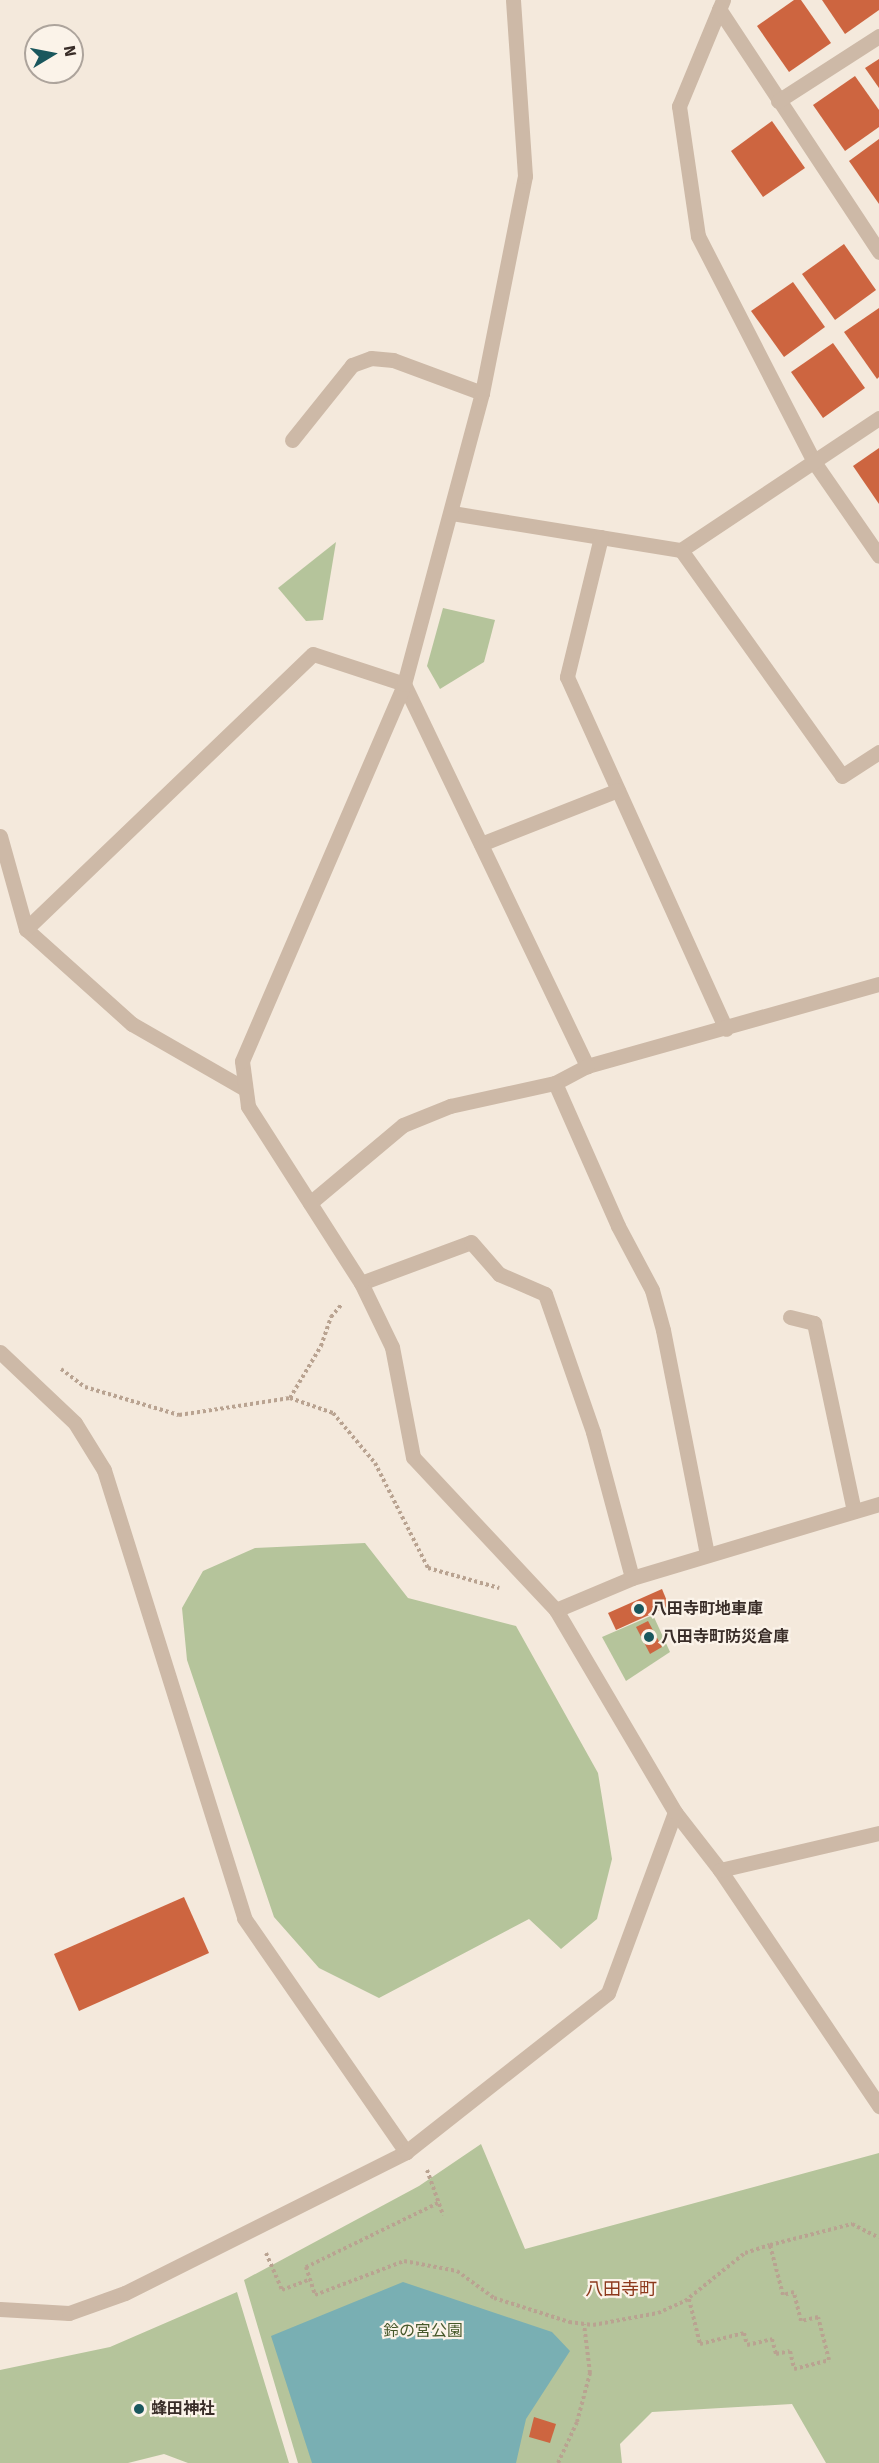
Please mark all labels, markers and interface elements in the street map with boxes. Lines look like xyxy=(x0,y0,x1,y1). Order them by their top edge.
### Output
north arrow xyxy=(24,24,84,84)
text: N xyxy=(59,44,81,58)
place label: 八田寺町地車庫 xyxy=(651,1599,763,1619)
marker: 八田寺町地車庫 xyxy=(632,1602,646,1616)
place label: 八田寺町防災倉庫 xyxy=(661,1627,789,1647)
marker: 八田寺町防災倉庫 xyxy=(642,1630,656,1644)
district label: 八田寺町 xyxy=(585,2278,657,2300)
park label: 鈴の宮公園 xyxy=(383,2321,463,2341)
place label: 蜂田神社 xyxy=(151,2399,215,2419)
marker: 蜂田神社 xyxy=(132,2402,146,2416)

